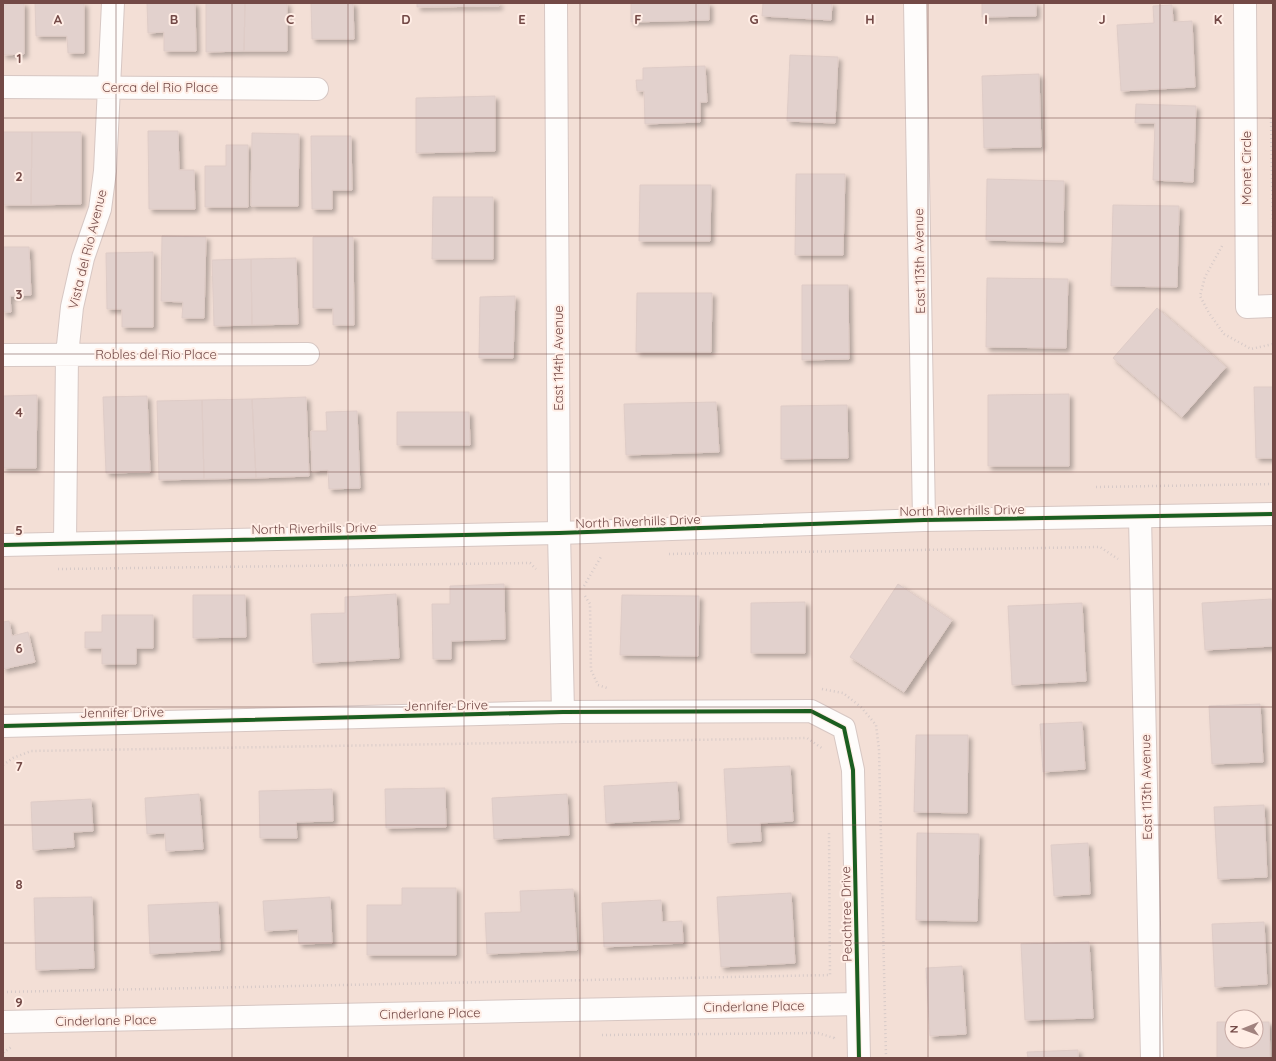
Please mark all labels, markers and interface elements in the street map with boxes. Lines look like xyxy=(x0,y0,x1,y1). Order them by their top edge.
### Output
text: A xyxy=(54,11,63,27)
text: B xyxy=(170,11,178,27)
text: C xyxy=(286,11,294,27)
text: D xyxy=(401,11,411,27)
text: E xyxy=(518,11,526,27)
text: F xyxy=(634,11,642,27)
text: G xyxy=(749,11,759,27)
text: H xyxy=(865,11,875,27)
text: I xyxy=(984,11,988,27)
text: J xyxy=(1098,11,1106,27)
text: K xyxy=(1214,11,1223,27)
text: 1 xyxy=(16,50,22,66)
street label: Cerca del Rio Place xyxy=(102,79,218,95)
street label: Monet Circle xyxy=(1238,131,1254,205)
text: 2 xyxy=(15,168,23,184)
street label: Vista del Rio Avenue xyxy=(64,188,110,310)
street label: East 113th Avenue xyxy=(910,208,928,314)
text: 3 xyxy=(16,286,23,302)
street label: East 114th Avenue xyxy=(550,305,566,411)
street label: Robles del Rio Place xyxy=(95,346,217,362)
text: 4 xyxy=(15,404,23,420)
street label: North Riverhills Drive xyxy=(899,501,1025,519)
street label: North Riverhills Drive xyxy=(575,511,701,531)
street label: North Riverhills Drive xyxy=(251,519,377,537)
text: 5 xyxy=(15,522,23,538)
text: 6 xyxy=(15,640,23,656)
street label: Jennifer Drive xyxy=(404,696,488,714)
street label: Jennifer Drive xyxy=(80,703,164,721)
street label: East 113th Avenue xyxy=(1137,734,1155,840)
text: 7 xyxy=(15,758,23,774)
street label: Peachtree Drive xyxy=(837,866,855,962)
text: 8 xyxy=(15,876,23,892)
text: 9 xyxy=(15,994,23,1010)
street label: Cinderlane Place xyxy=(703,997,805,1015)
street label: Cinderlane Place xyxy=(379,1004,481,1022)
north arrow xyxy=(1224,1009,1264,1049)
street label: Cinderlane Place xyxy=(55,1011,157,1029)
text: N xyxy=(1227,1025,1241,1033)

